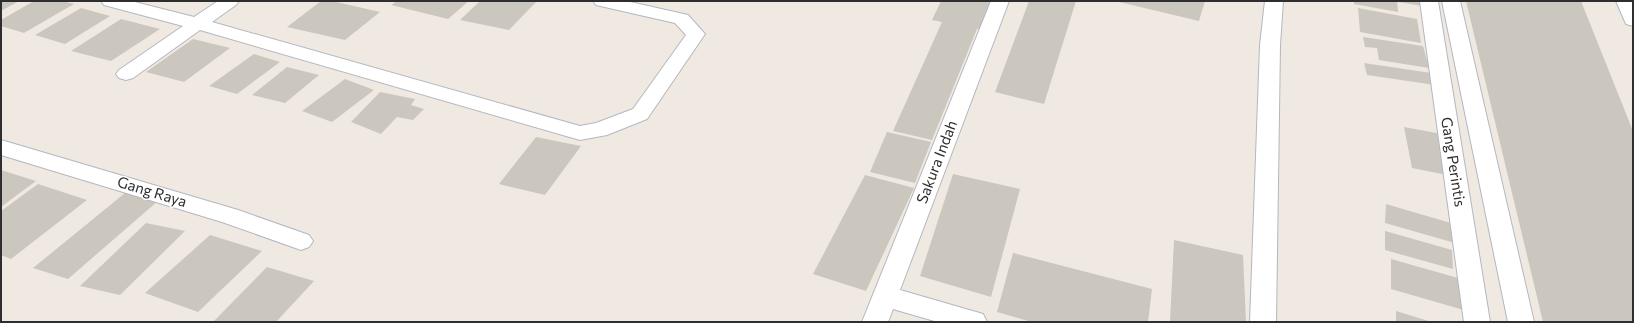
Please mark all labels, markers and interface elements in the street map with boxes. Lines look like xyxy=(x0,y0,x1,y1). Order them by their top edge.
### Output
street label: Gang Perintis xyxy=(1438,116,1470,208)
street label: Sakura Indah xyxy=(912,118,960,206)
street label: Gang Raya xyxy=(115,172,189,210)

